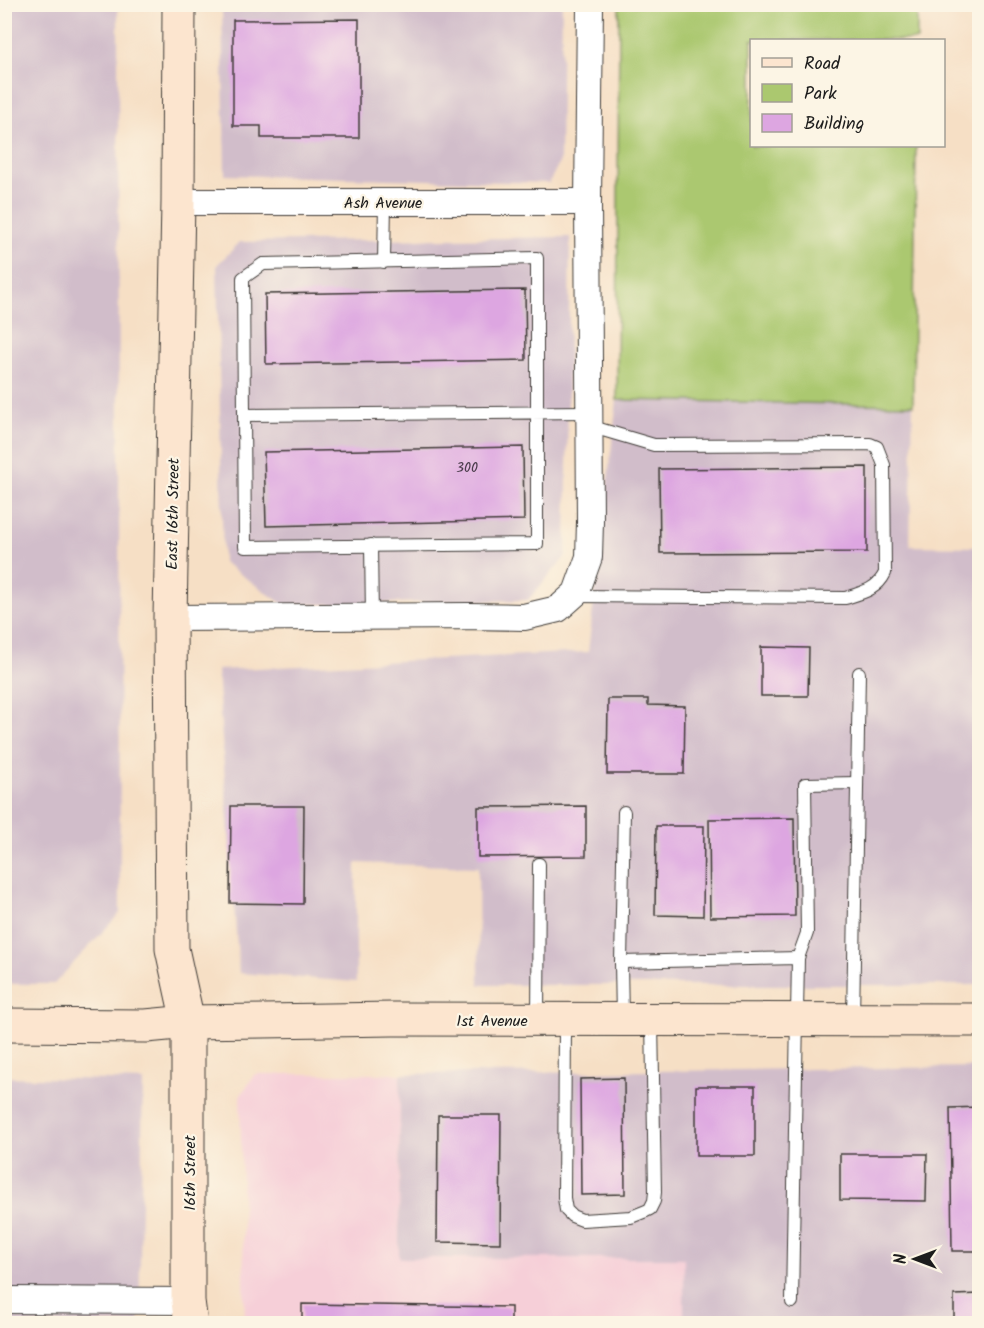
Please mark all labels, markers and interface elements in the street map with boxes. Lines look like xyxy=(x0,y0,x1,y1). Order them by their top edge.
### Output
legend xyxy=(750,39,945,147)
text: Road xyxy=(804,50,841,79)
text: Park xyxy=(804,80,837,109)
text: Building xyxy=(804,110,864,139)
street label: Ash Avenue xyxy=(344,191,422,216)
street label: East 16th Street xyxy=(160,457,187,570)
house number: 300 xyxy=(456,457,478,479)
street label: 1st Avenue xyxy=(456,1009,528,1034)
street label: 16th Street xyxy=(178,1134,203,1211)
north arrow xyxy=(885,1229,945,1289)
text: N xyxy=(889,1254,914,1264)

